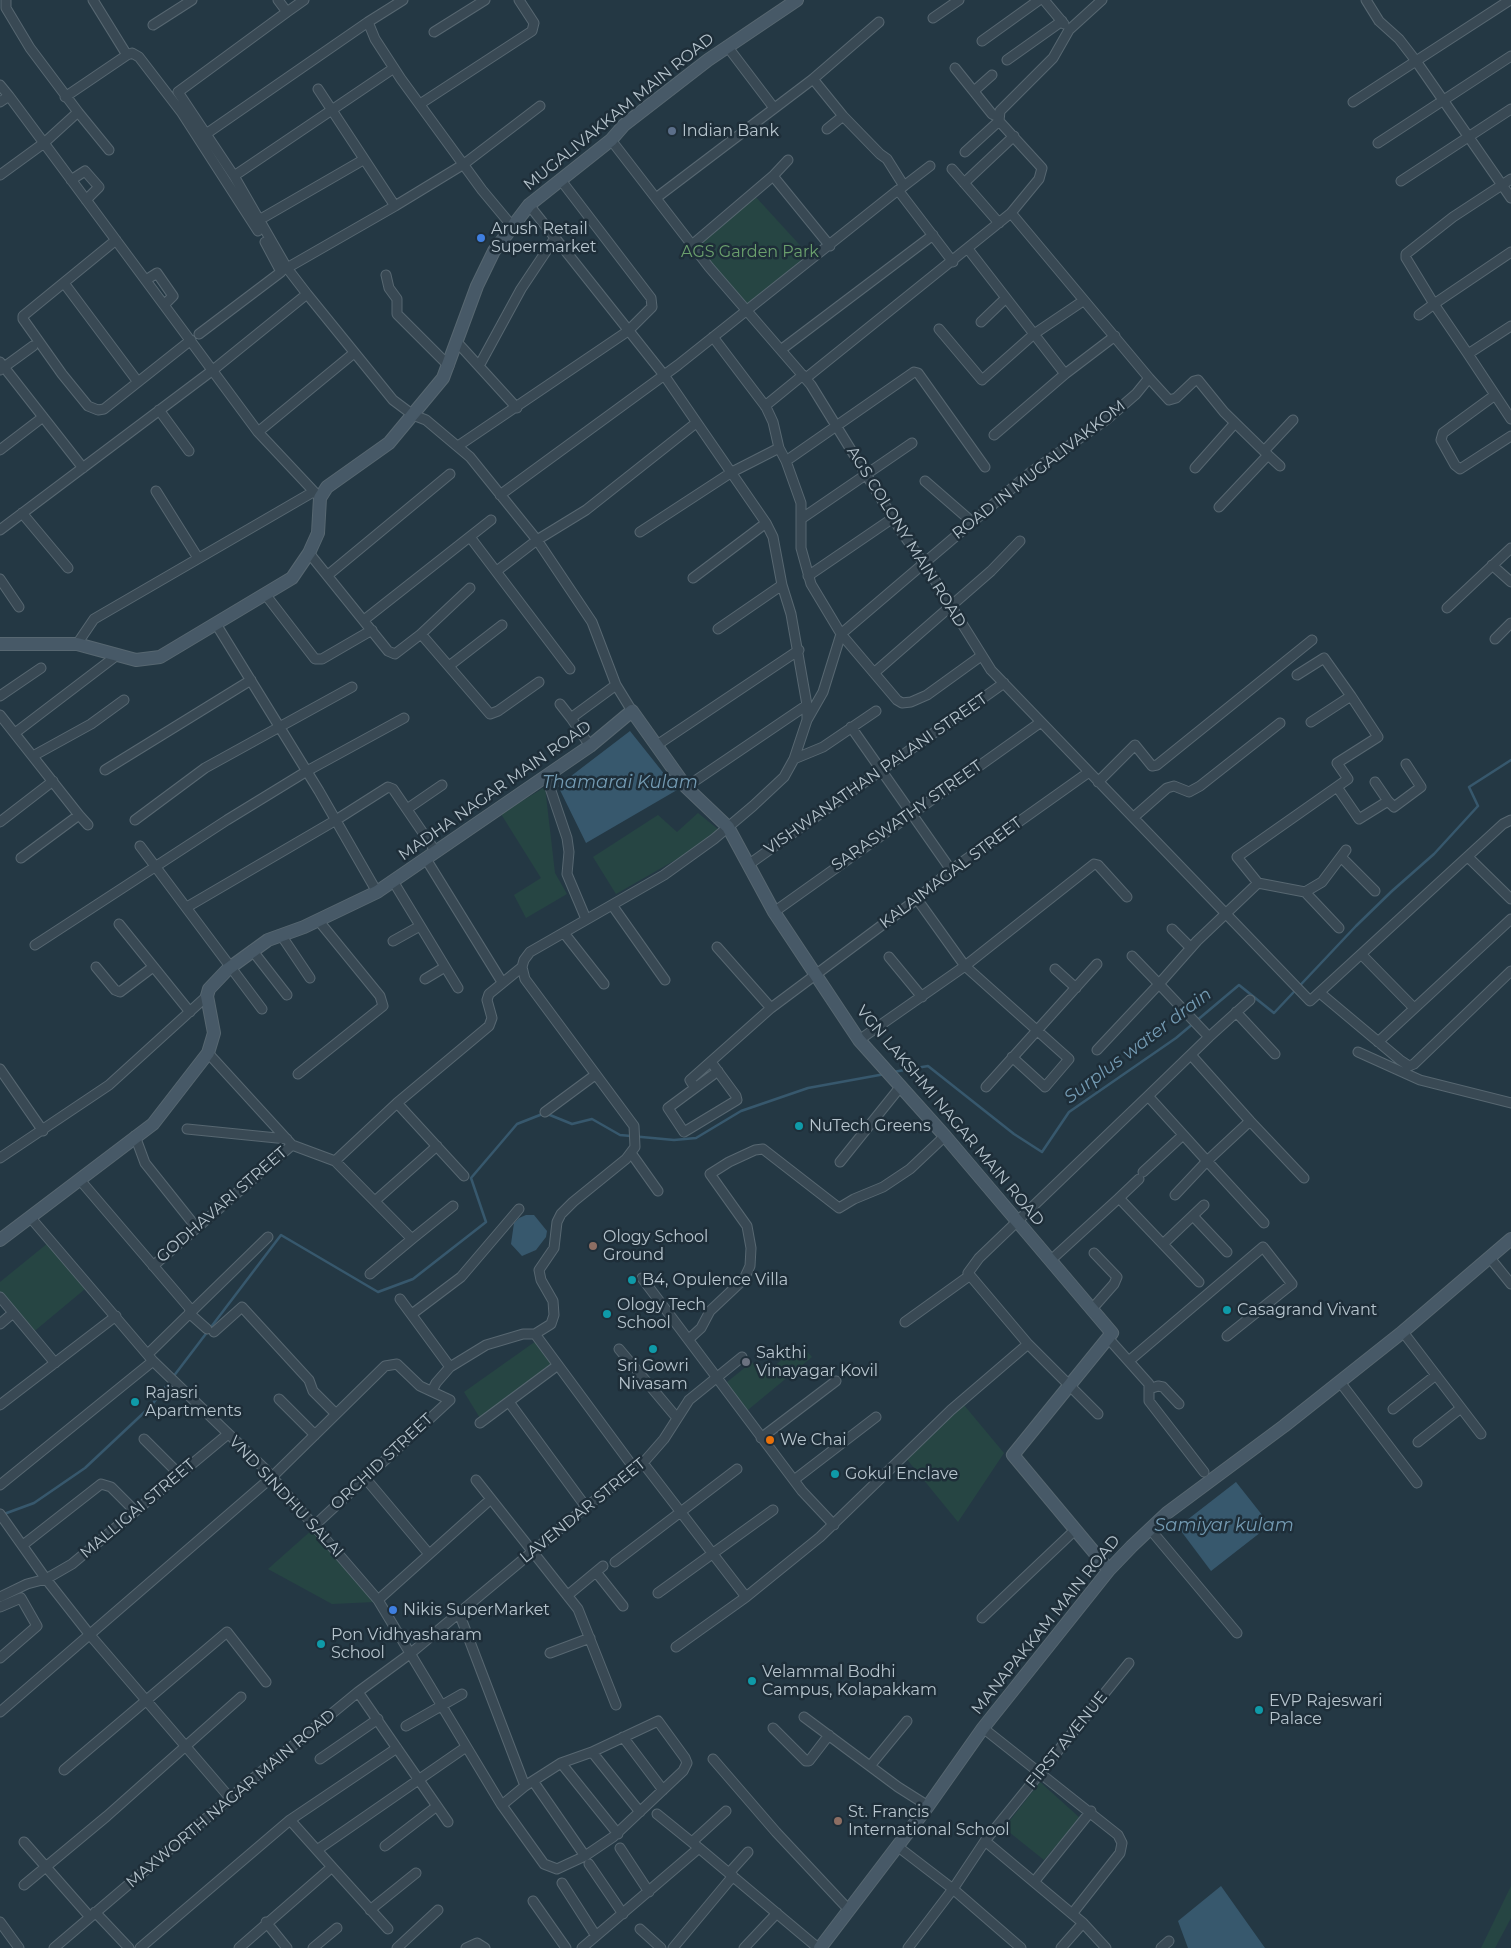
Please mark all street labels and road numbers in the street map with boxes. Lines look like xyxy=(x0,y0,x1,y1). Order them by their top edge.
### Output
street label: MUGALIVAKKAM MAIN ROAD xyxy=(520,29,718,195)
street label: ROAD IN MUGALIVAKKOM xyxy=(949,396,1129,544)
street label: AGS COLONY MAIN ROAD xyxy=(842,443,970,631)
street label: VISHWANATHAN PALANI STREET xyxy=(761,689,991,859)
street label: MADHA NAGAR MAIN ROAD xyxy=(395,717,595,865)
street label: SARASWATHY STREET xyxy=(828,757,986,875)
street label: KALAIMAGAL STREET xyxy=(876,813,1026,933)
street label: VGN LAKSHMI NAGAR MAIN ROAD xyxy=(852,1002,1048,1230)
street label: GODHAVARI STREET xyxy=(153,1143,291,1267)
street label: ORCHID STREET xyxy=(327,1410,437,1514)
street label: VND SINDHU SALAI xyxy=(225,1432,347,1562)
street label: LAVENDAR STREET xyxy=(516,1454,650,1568)
street label: MALLIGAI STREET xyxy=(77,1455,199,1563)
street label: MANAPAKKAM MAIN ROAD xyxy=(968,1532,1124,1718)
street label: FIRST AVENUE xyxy=(1022,1688,1112,1792)
street label: MAXWORTH NAGAR MAIN ROAD xyxy=(122,1706,340,1892)

